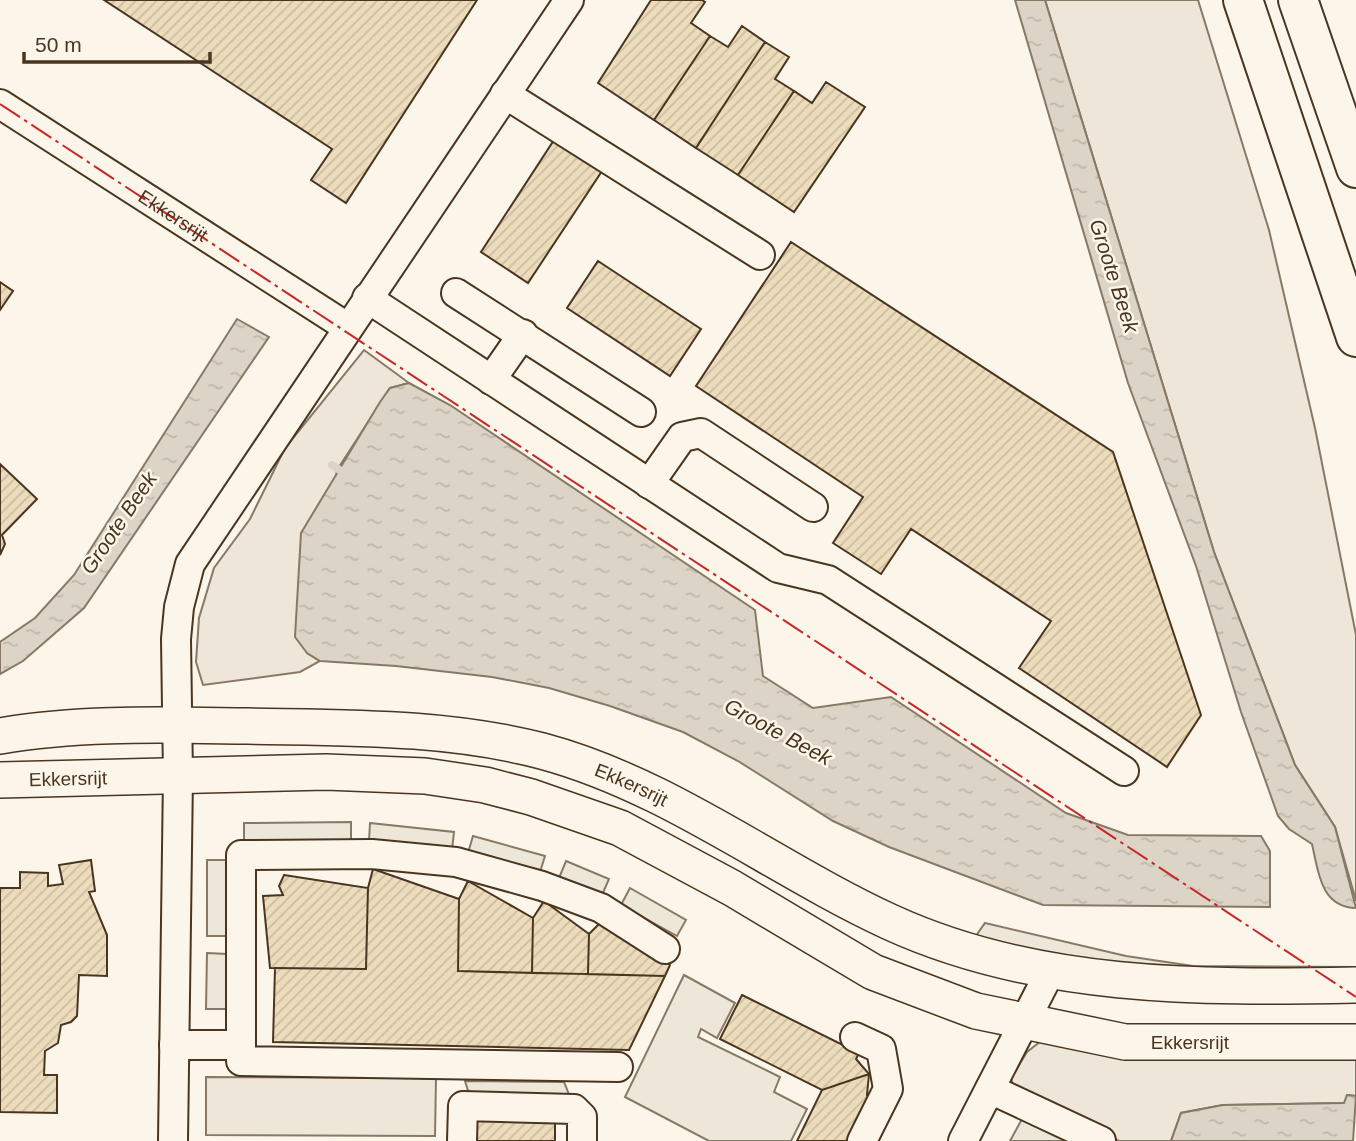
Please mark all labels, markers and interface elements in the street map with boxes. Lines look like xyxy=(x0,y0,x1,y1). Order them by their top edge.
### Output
scale bar xyxy=(24,21,210,65)
text: 50 m xyxy=(35,33,82,56)
street label: Ekkersrijt xyxy=(134,186,212,246)
water label: Groote Beek xyxy=(1085,216,1144,337)
water label: Groote Beek xyxy=(76,466,162,578)
water label: Groote Beek xyxy=(721,694,837,770)
street label: Ekkersrijt xyxy=(592,759,672,811)
street label: Ekkersrijt xyxy=(29,767,108,790)
street label: Ekkersrijt xyxy=(1151,1032,1230,1053)

